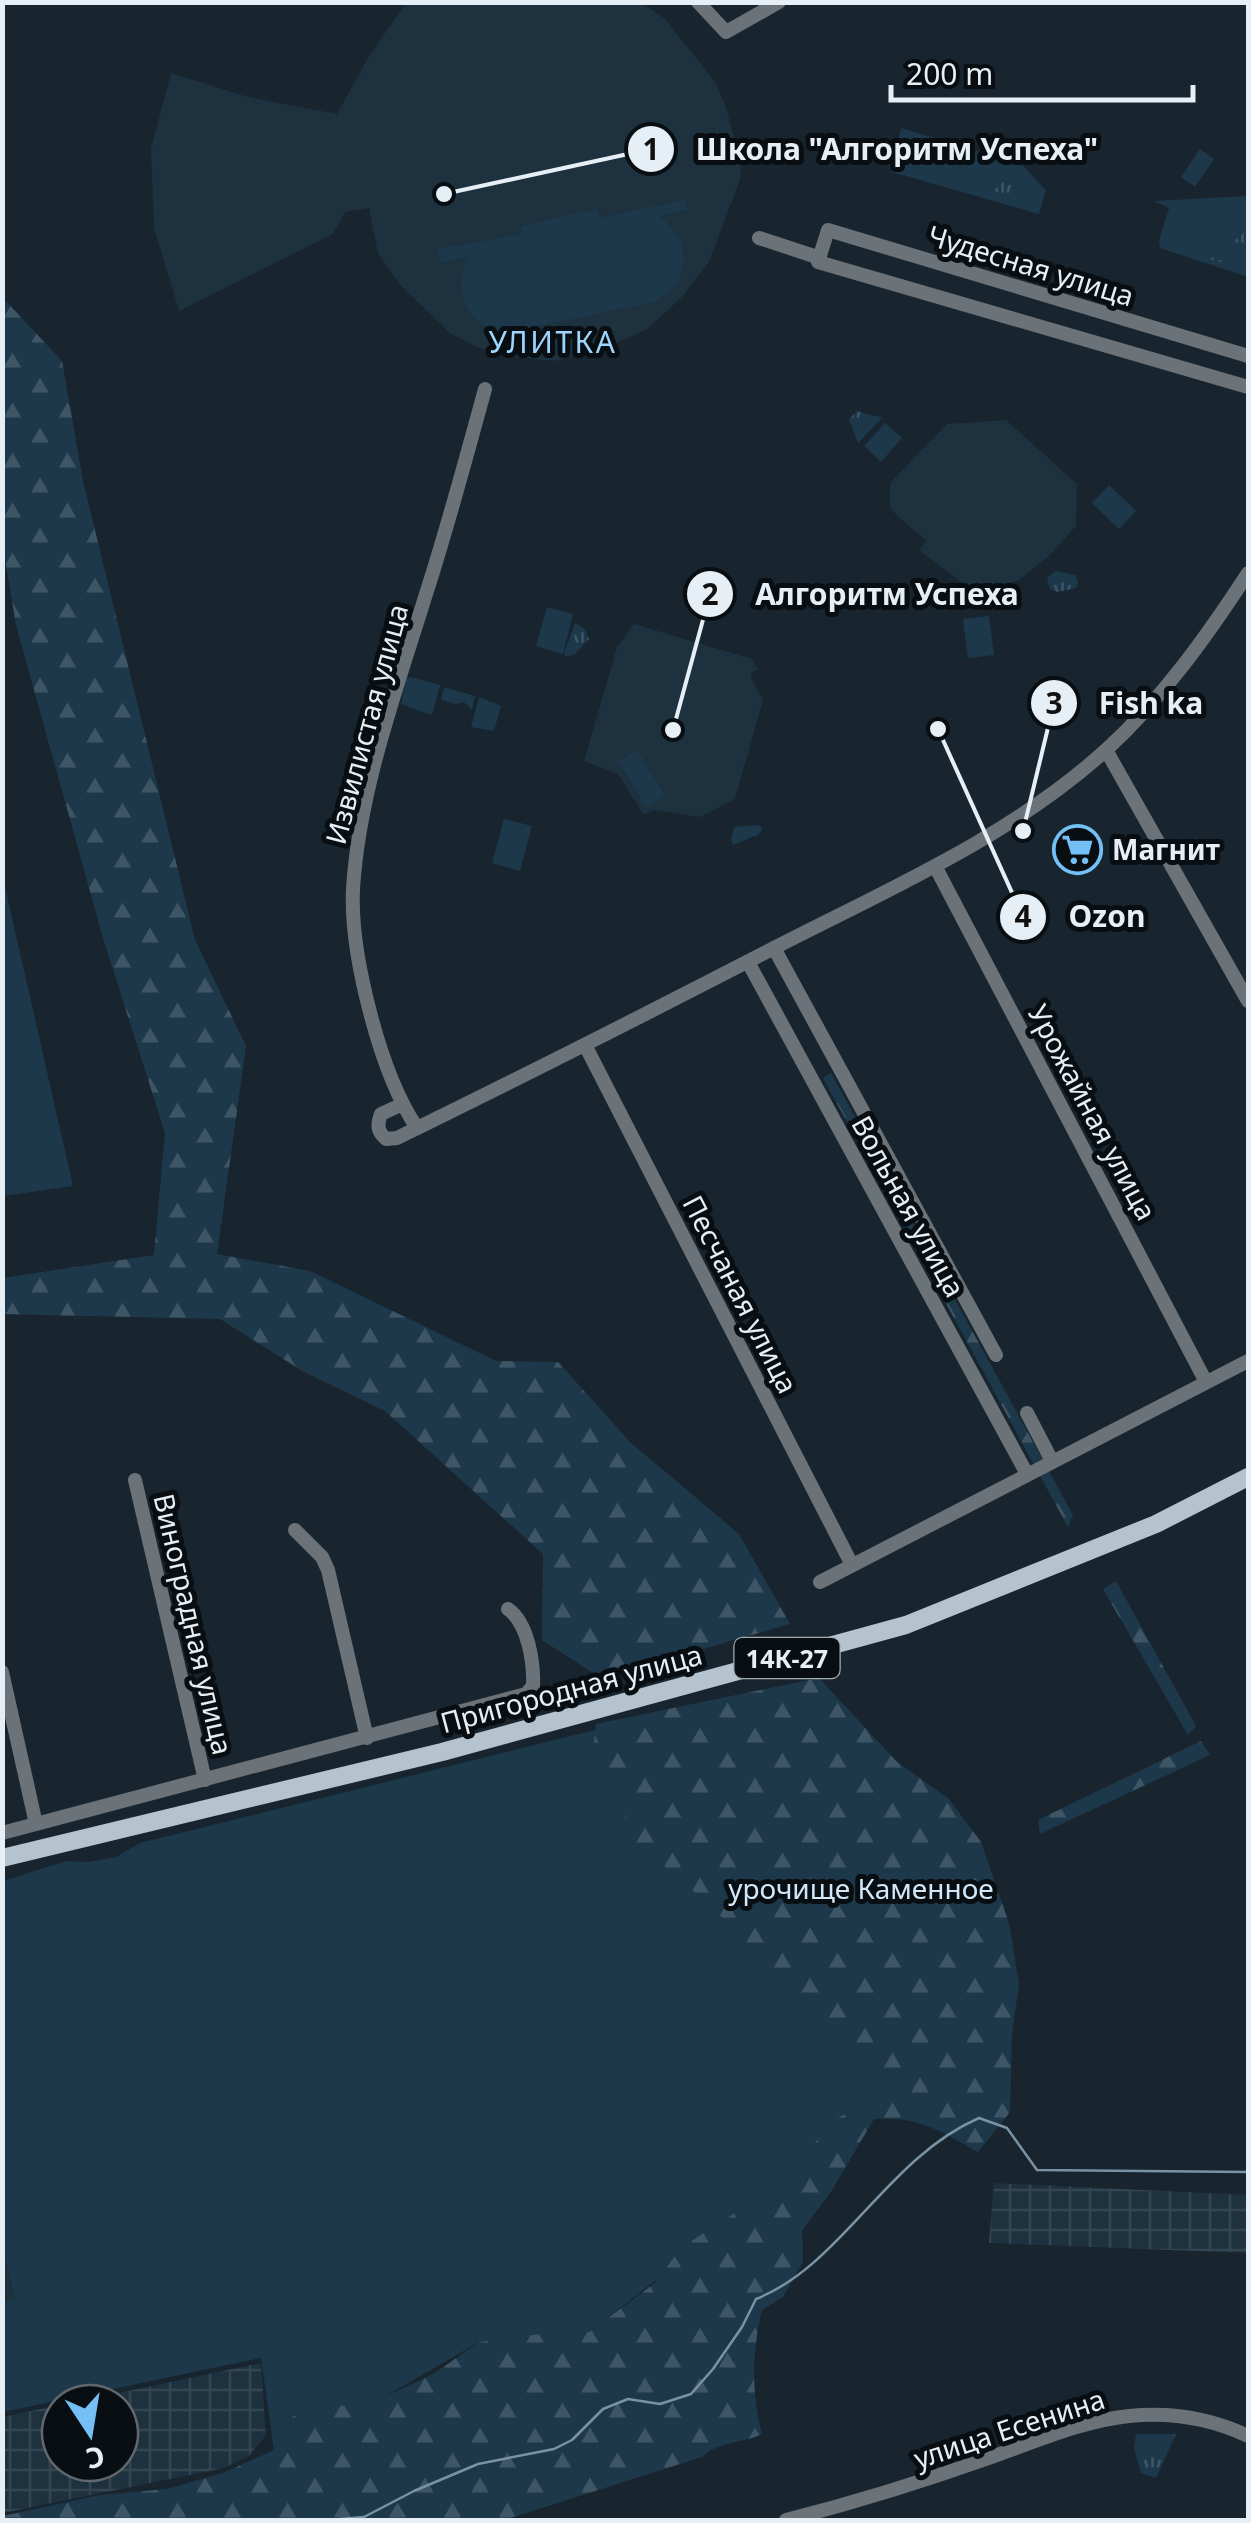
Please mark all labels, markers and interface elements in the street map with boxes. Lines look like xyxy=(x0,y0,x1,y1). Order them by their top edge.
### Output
scale bar xyxy=(891,40,1194,102)
text: 200 m xyxy=(906,53,993,94)
callout: Школа "Алгоритм Успеха" xyxy=(626,119,1119,179)
text: 1 xyxy=(642,128,660,169)
text: Школа "Алгоритм Успеха" xyxy=(696,128,1098,169)
street label: Чудесная улица xyxy=(923,216,1139,314)
district label: УЛИТКА xyxy=(489,321,617,362)
callout: Алгоритм Успеха xyxy=(685,564,1038,624)
text: 2 xyxy=(701,573,719,614)
text: Алгоритм Успеха xyxy=(755,573,1019,614)
street label: Извилистая улица xyxy=(316,600,416,848)
callout: Fish ka xyxy=(1029,673,1223,733)
text: 3 xyxy=(1045,682,1063,723)
text: Fish ka xyxy=(1099,682,1203,723)
supermarket icon: Магнит xyxy=(1051,823,1103,875)
place label: Магнит xyxy=(1112,830,1220,868)
callout: Ozon xyxy=(998,887,1165,947)
text: 4 xyxy=(1014,895,1032,936)
text: Ozon xyxy=(1069,895,1145,936)
street label: Урожайная улица xyxy=(1020,997,1166,1227)
street label: Вольная улица xyxy=(843,1108,975,1304)
street label: Песчаная улица xyxy=(675,1189,807,1399)
street label: Виноградная улица xyxy=(145,1490,243,1758)
street label: Пригородная улица xyxy=(436,1635,706,1741)
road number: 14К-27 xyxy=(734,1638,840,1678)
park label: урочище Каменное xyxy=(728,1869,994,1907)
street label: улица Есенина xyxy=(909,2379,1109,2477)
north arrow xyxy=(40,2383,140,2483)
text: С xyxy=(83,2438,108,2479)

